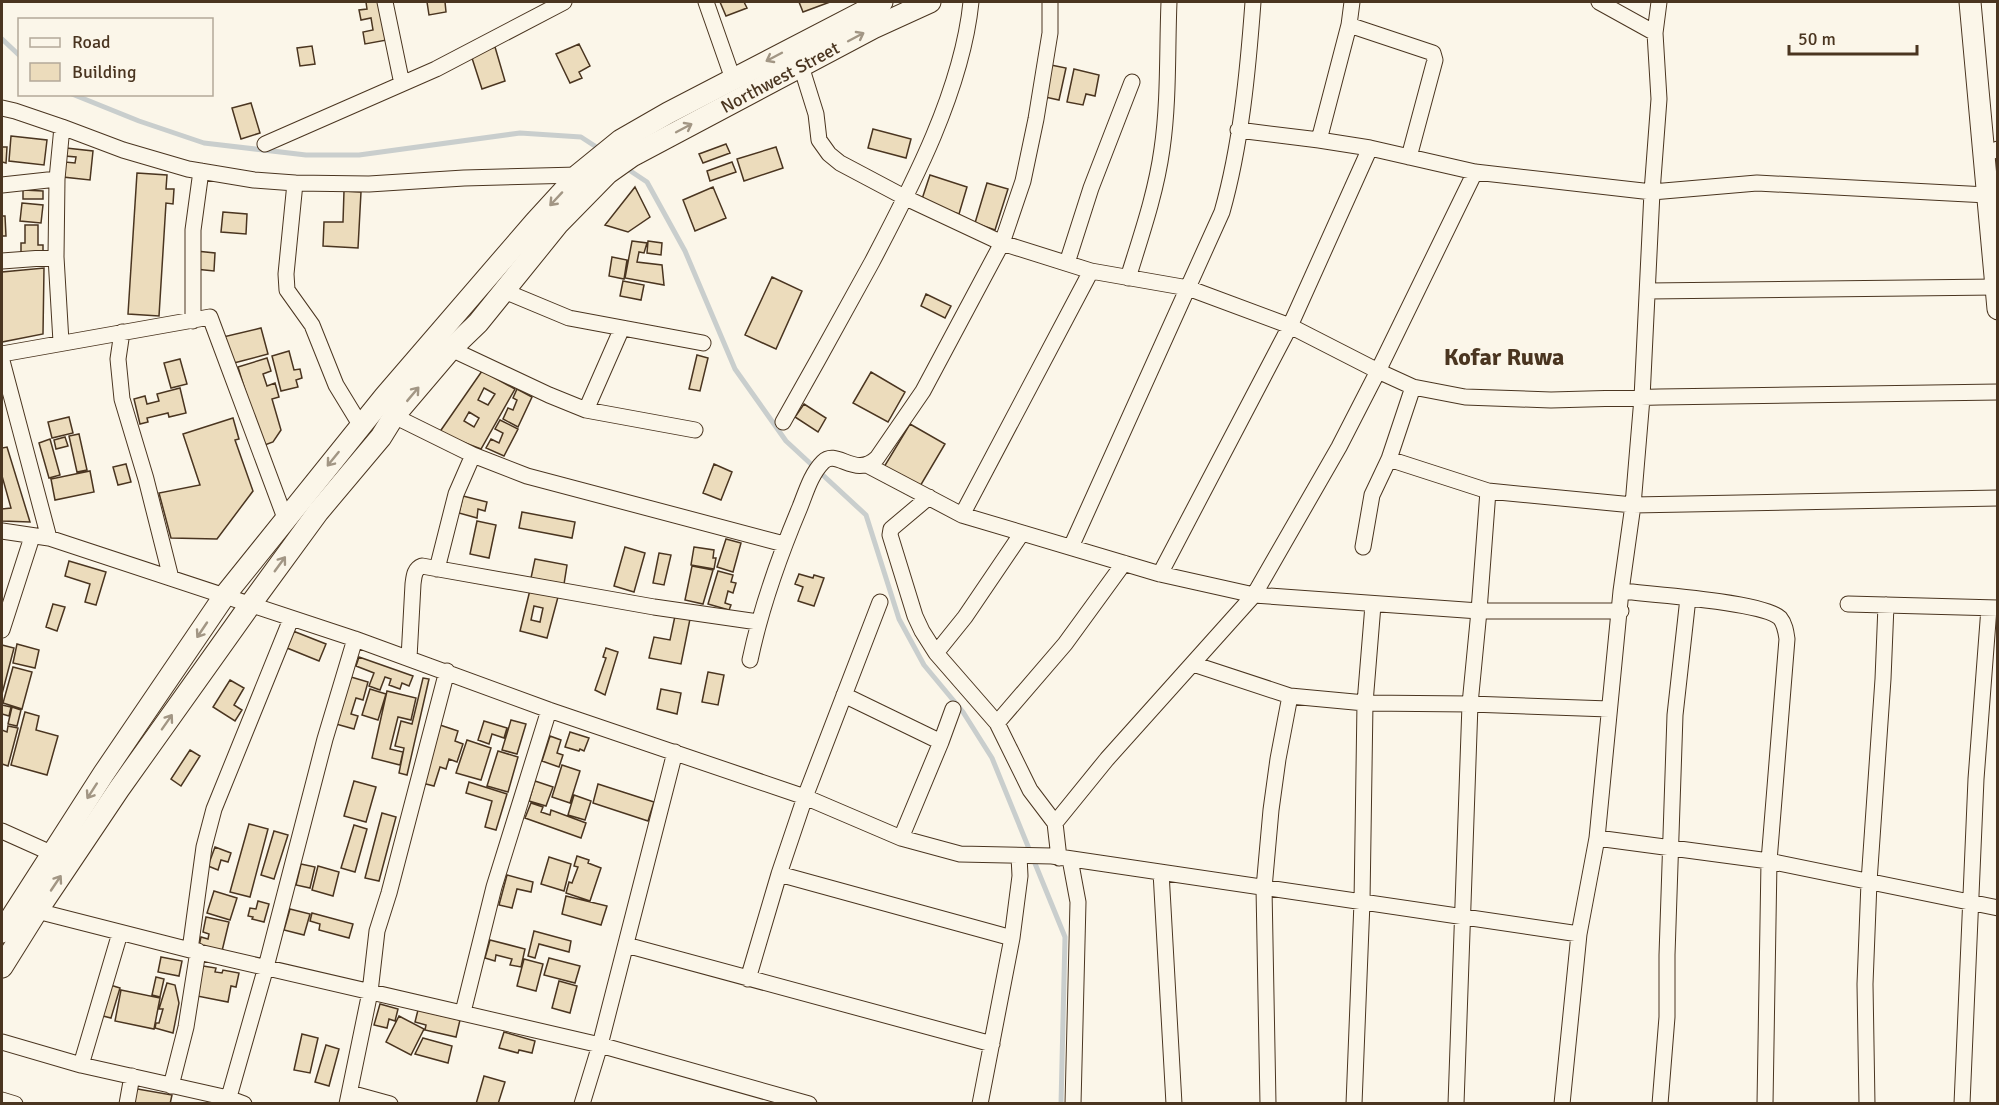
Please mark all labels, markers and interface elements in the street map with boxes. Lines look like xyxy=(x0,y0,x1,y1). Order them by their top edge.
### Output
legend xyxy=(18,18,213,96)
scale bar xyxy=(1789,18,1916,56)
text: 50 m xyxy=(1798,28,1836,50)
text: Road xyxy=(72,31,111,53)
one-way arrow xyxy=(847,31,864,43)
street label: Northwest Street xyxy=(717,37,843,118)
one-way arrow xyxy=(766,51,783,63)
text: Building xyxy=(72,61,136,83)
one-way arrow xyxy=(675,122,692,134)
one-way arrow xyxy=(549,191,563,206)
district label: Kofar Ruwa xyxy=(1444,342,1564,372)
one-way arrow xyxy=(406,387,420,402)
one-way arrow xyxy=(327,451,340,467)
one-way arrow xyxy=(274,556,287,572)
one-way arrow xyxy=(196,621,208,638)
one-way arrow xyxy=(161,715,173,731)
one-way arrow xyxy=(86,782,98,799)
one-way arrow xyxy=(50,875,62,891)

